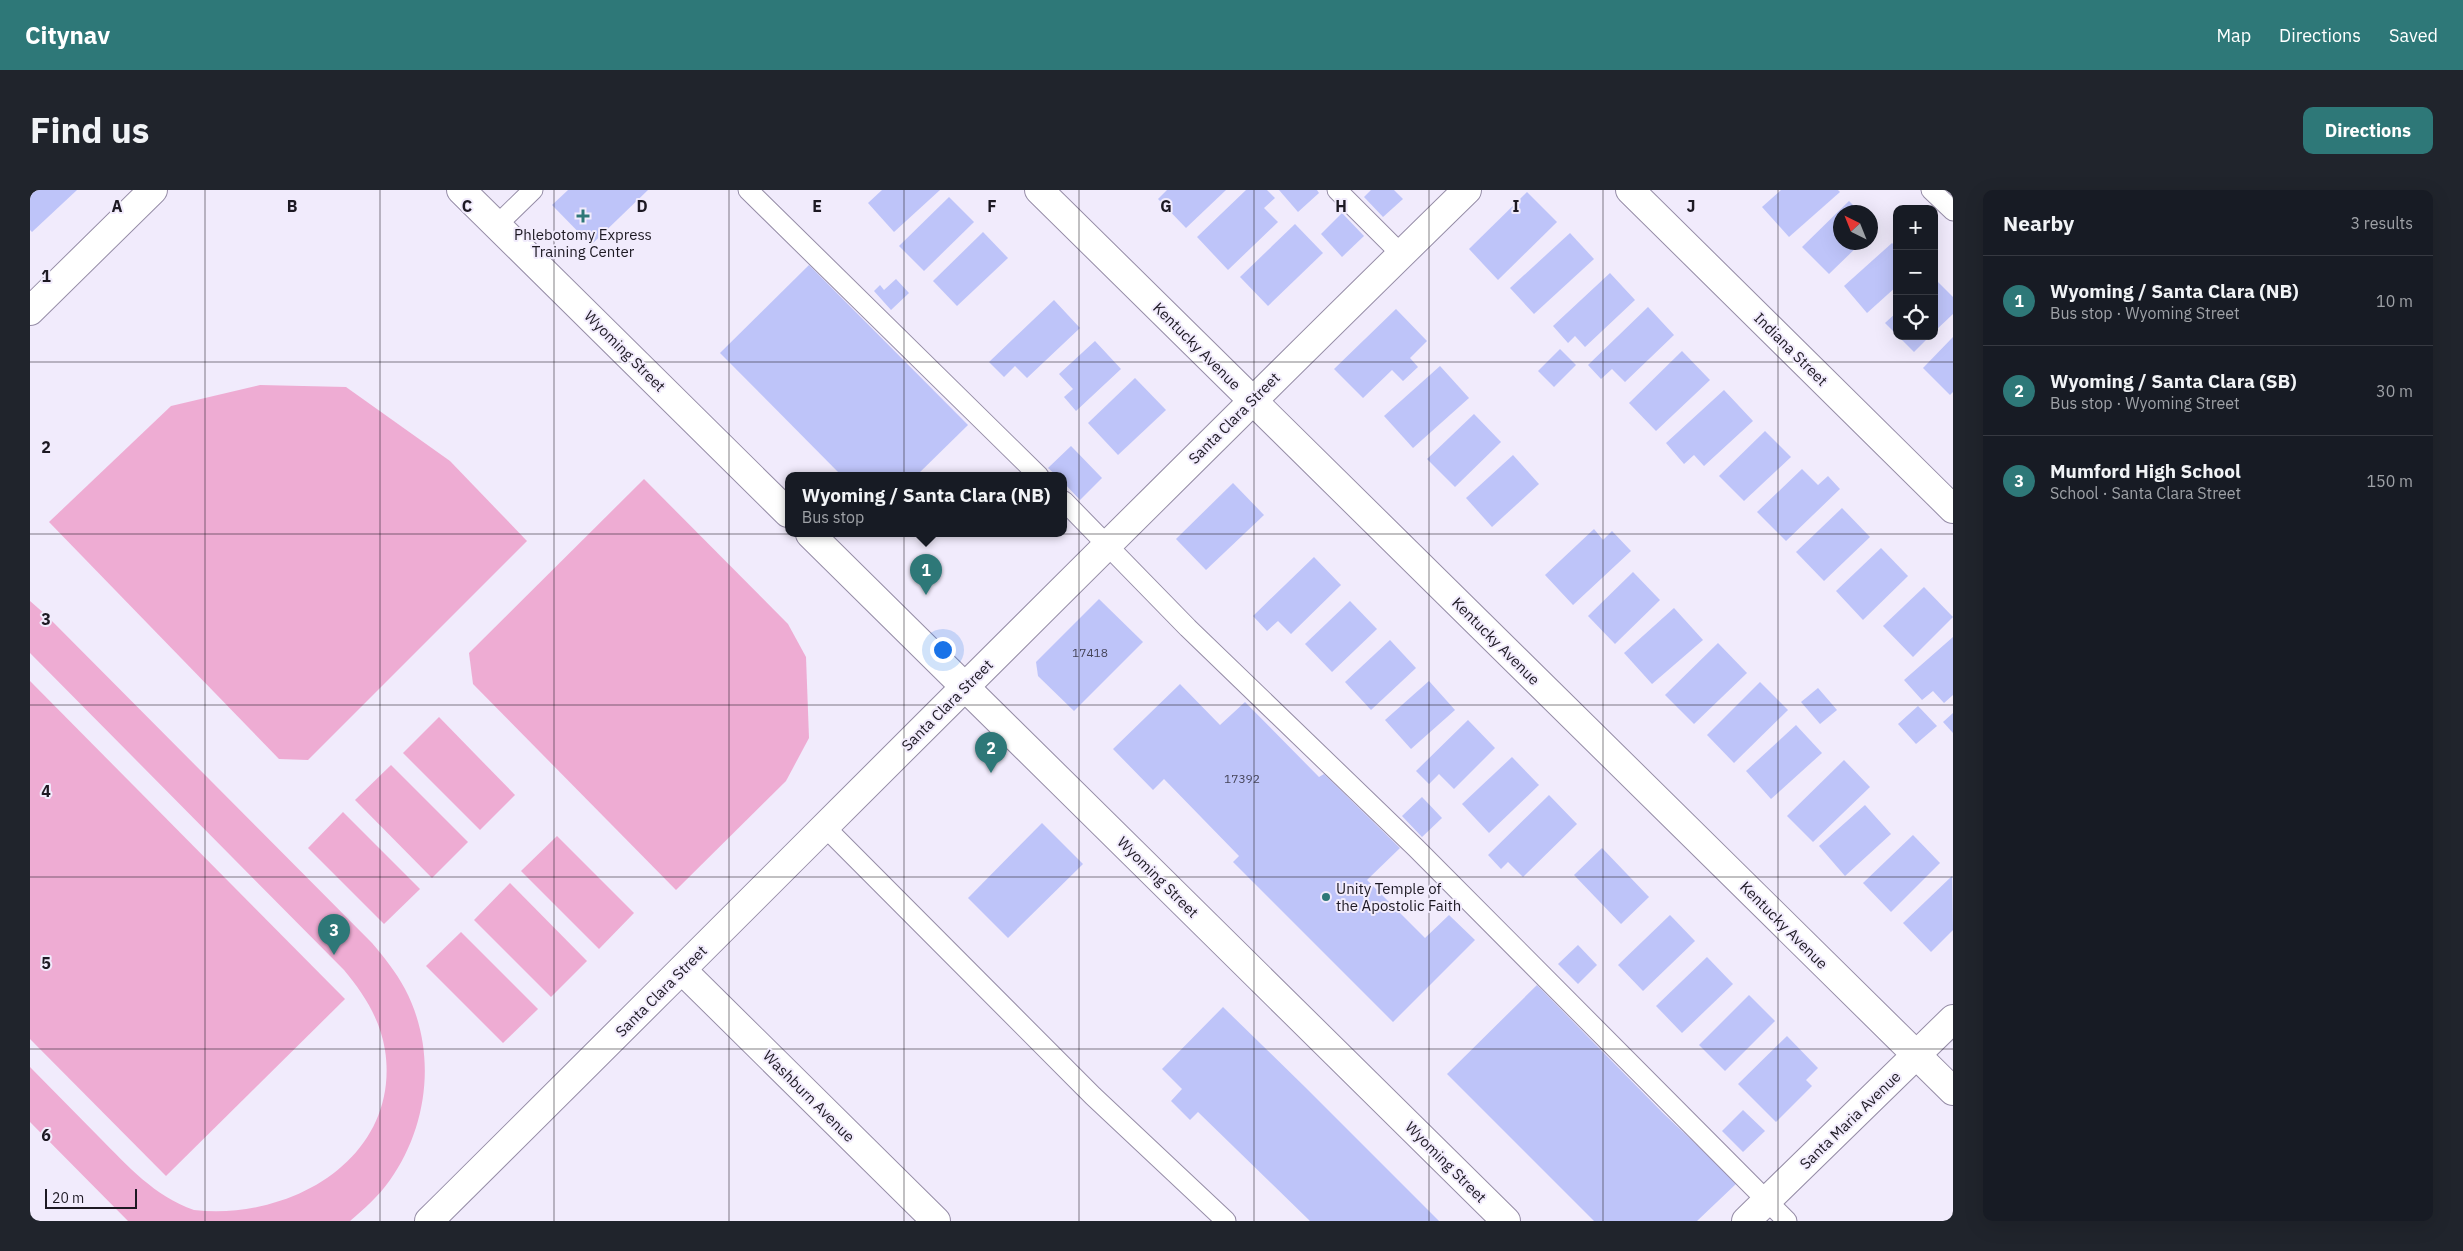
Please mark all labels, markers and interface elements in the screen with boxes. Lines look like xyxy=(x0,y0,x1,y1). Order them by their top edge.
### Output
text: Citynav xyxy=(25,19,110,51)
text: Map xyxy=(2216,24,2251,47)
text: Directions xyxy=(2279,24,2361,47)
text: Saved xyxy=(2389,24,2438,47)
text: Find us xyxy=(30,107,149,153)
button: Directions xyxy=(2303,107,2433,154)
text: A xyxy=(112,196,123,216)
text: B xyxy=(287,196,298,216)
text: C xyxy=(462,196,472,216)
text: D xyxy=(636,196,648,216)
text: E xyxy=(812,196,822,216)
text: F xyxy=(987,196,997,216)
text: G xyxy=(1160,196,1172,216)
text: H xyxy=(1335,196,1347,216)
text: I xyxy=(1513,196,1520,216)
text: J xyxy=(1687,196,1695,216)
north arrow xyxy=(1833,205,1878,250)
map controls xyxy=(1893,205,1938,340)
button: + xyxy=(1893,205,1938,250)
marker: Phlebotomy Express Training Center xyxy=(576,209,590,223)
text: Nearby xyxy=(2003,209,2074,237)
text: 3 results xyxy=(2350,213,2413,233)
place label: Phlebotomy Express Training Center xyxy=(514,225,652,261)
button: − xyxy=(1893,250,1938,295)
text: 1 xyxy=(41,266,51,286)
text: Wyoming / Santa Clara (NB) xyxy=(2050,279,2299,303)
text: 1 xyxy=(2014,291,2024,311)
text: 10 m xyxy=(2376,291,2413,311)
button: locate xyxy=(1893,295,1938,340)
street label: Kentucky Avenue xyxy=(1149,298,1245,394)
text: Bus stop · Wyoming Street xyxy=(2050,303,2240,323)
street label: Wyoming Street xyxy=(580,306,670,396)
street label: Indiana Street xyxy=(1750,308,1832,390)
street label: Santa Clara Street xyxy=(1184,368,1284,468)
text: Wyoming / Santa Clara (SB) xyxy=(2050,369,2297,393)
text: 2 xyxy=(2014,381,2024,401)
text: 30 m xyxy=(2376,381,2413,401)
text: Bus stop · Wyoming Street xyxy=(2050,393,2240,413)
text: 2 xyxy=(41,437,51,457)
text: Mumford High School xyxy=(2050,459,2241,483)
text: 3 xyxy=(2014,471,2024,491)
text: 150 m xyxy=(2366,471,2413,491)
popup xyxy=(785,472,1067,537)
text: Wyoming / Santa Clara (NB) xyxy=(802,483,1050,507)
text: School · Santa Clara Street xyxy=(2050,483,2241,503)
text: Bus stop xyxy=(802,507,864,527)
pin: 1 xyxy=(910,554,942,595)
street label: Kentucky Avenue xyxy=(1448,593,1544,689)
text: 3 xyxy=(41,609,51,629)
your location xyxy=(930,637,956,663)
house number: 17418 xyxy=(1072,645,1108,660)
street label: Santa Clara Street xyxy=(897,655,997,755)
pin: 2 xyxy=(975,732,1007,773)
house number: 17392 xyxy=(1224,771,1260,786)
text: 4 xyxy=(41,781,51,801)
street label: Wyoming Street xyxy=(1113,832,1203,922)
street label: Kentucky Avenue xyxy=(1736,877,1832,973)
place label: Unity Temple of the Apostolic Faith xyxy=(1336,879,1461,915)
marker: Unity Temple of the Apostolic Faith xyxy=(1320,891,1332,903)
pin: 3 xyxy=(318,914,350,955)
street label: Santa Clara Street xyxy=(611,941,711,1041)
text: 5 xyxy=(41,953,51,973)
street label: Washburn Avenue xyxy=(759,1046,859,1146)
street label: Santa Maria Avenue xyxy=(1796,1067,1904,1173)
street label: Wyoming Street xyxy=(1401,1117,1491,1207)
text: 6 xyxy=(41,1125,51,1145)
scale bar xyxy=(45,1186,138,1209)
text: 20 m xyxy=(52,1189,84,1207)

